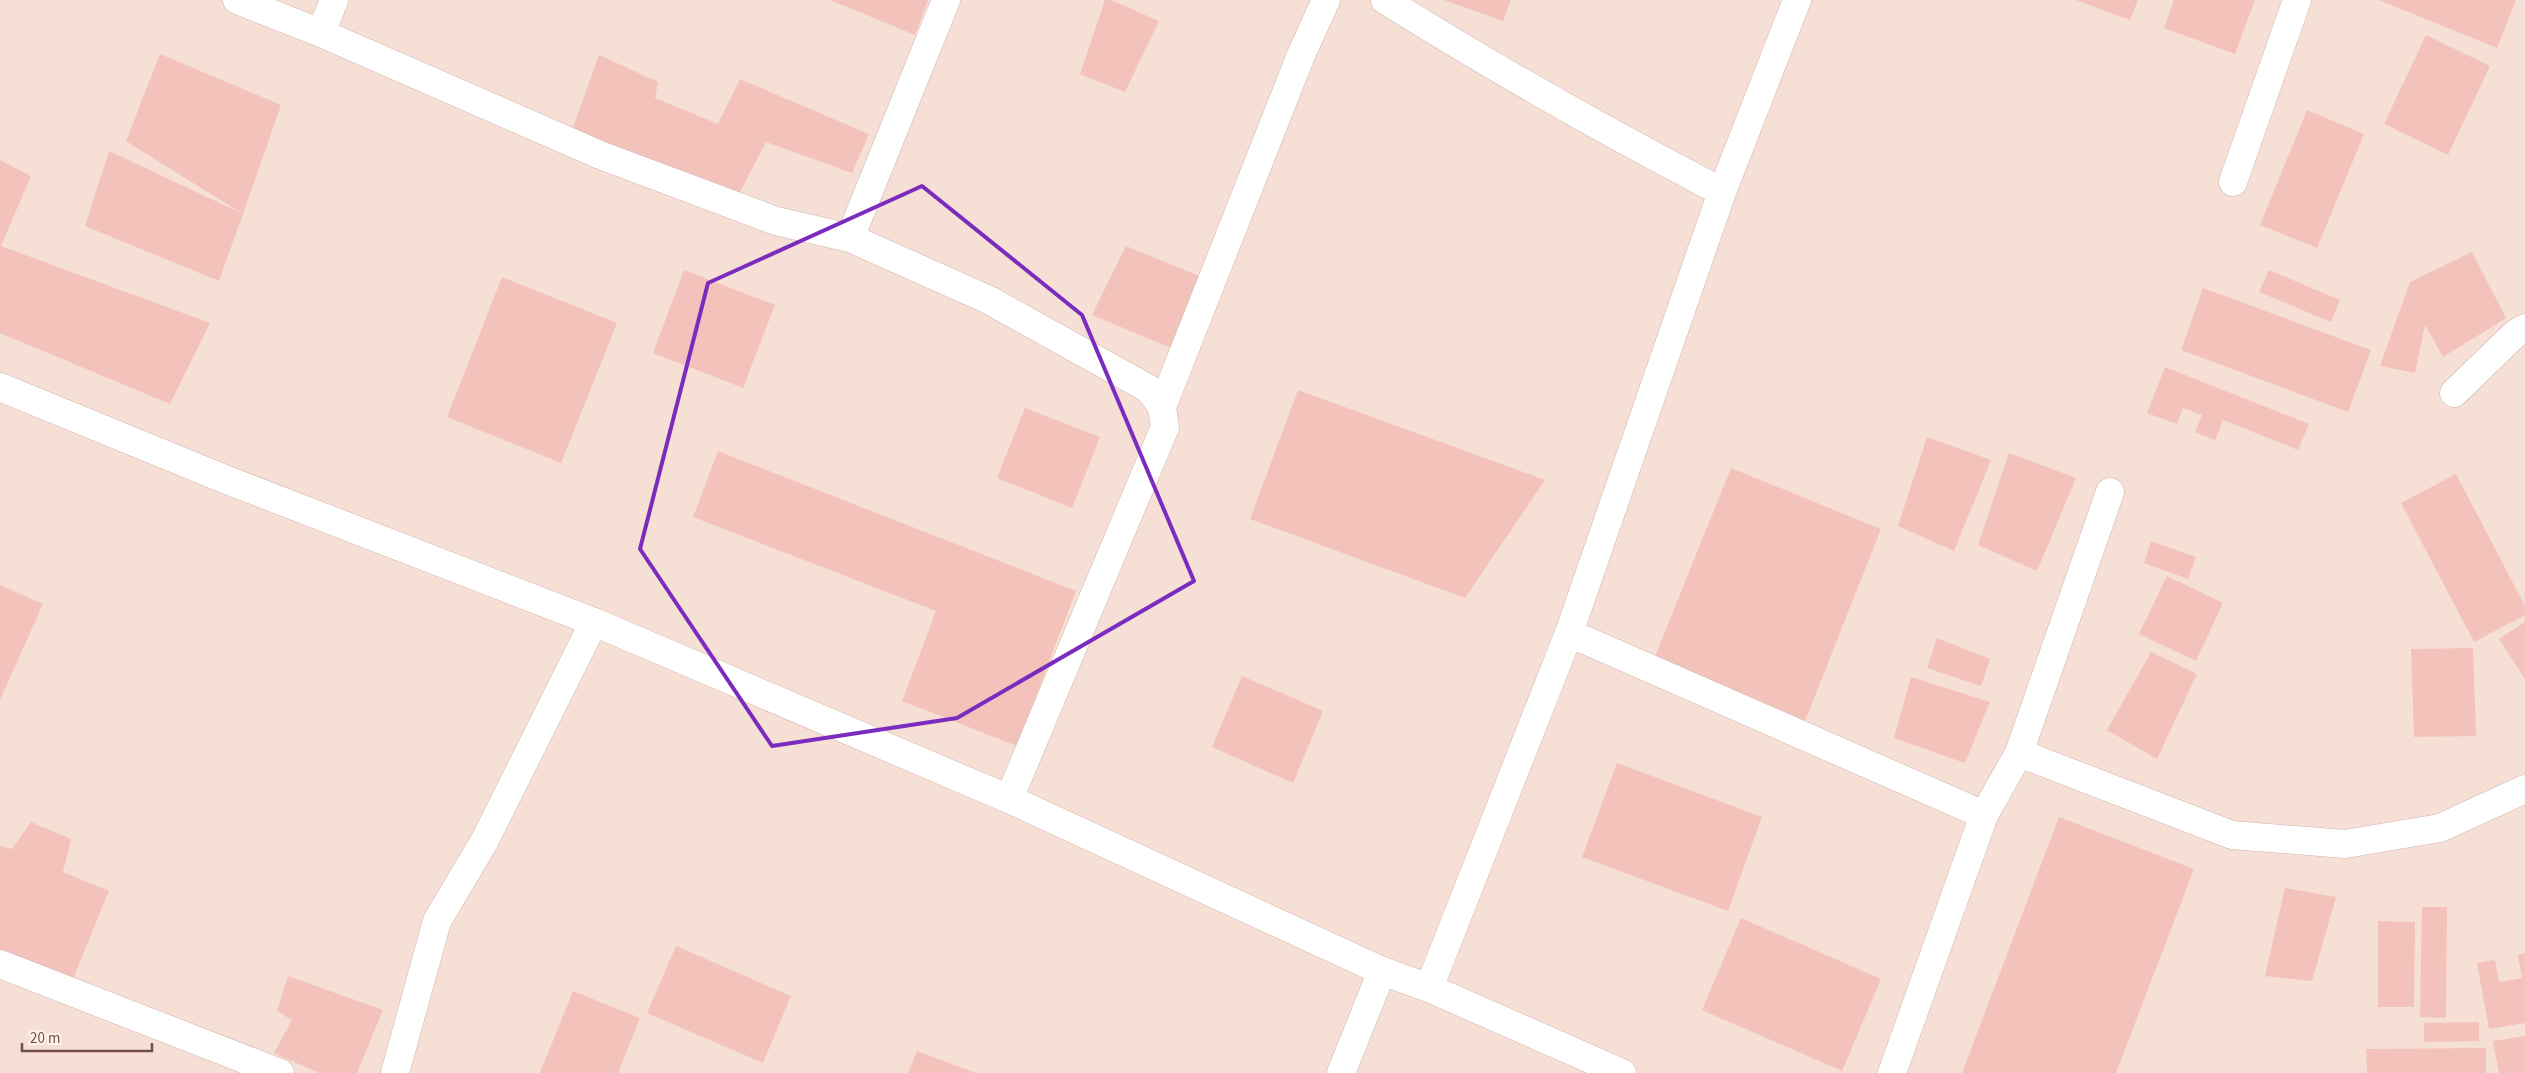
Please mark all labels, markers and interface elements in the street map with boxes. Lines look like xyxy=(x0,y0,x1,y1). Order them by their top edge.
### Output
scale bar xyxy=(22,1020,152,1052)
text: 20 m xyxy=(30,1028,60,1049)

